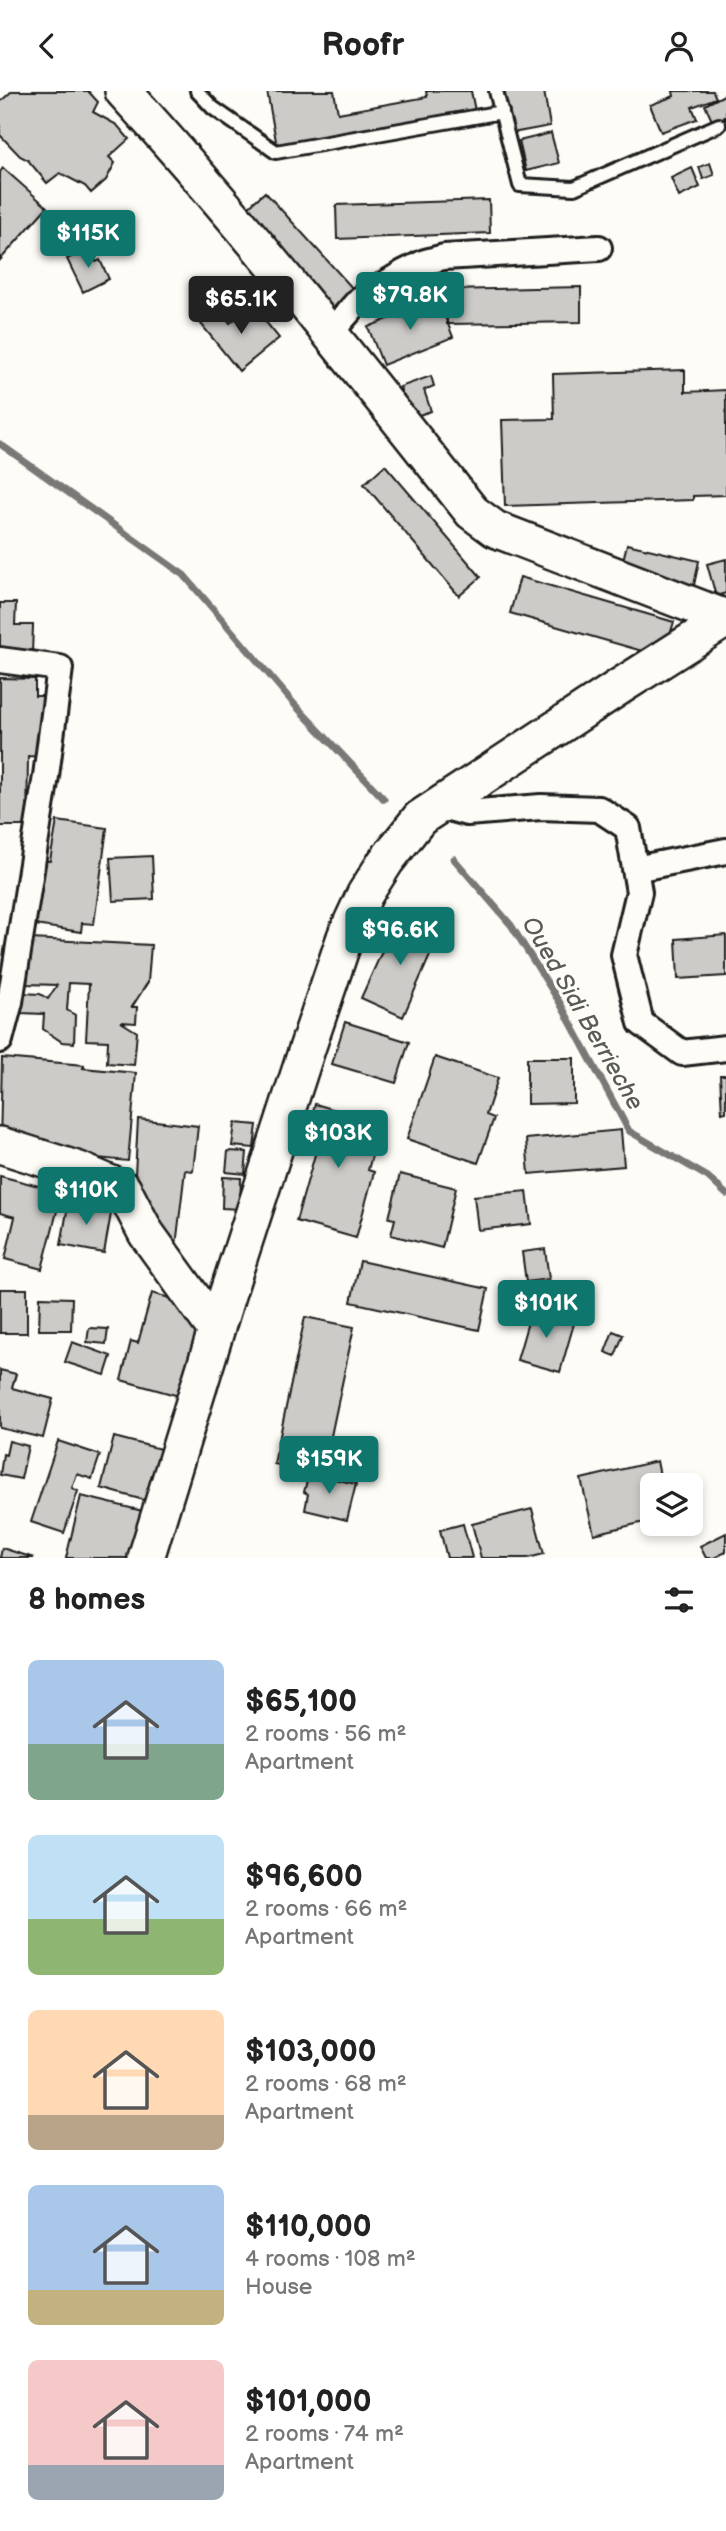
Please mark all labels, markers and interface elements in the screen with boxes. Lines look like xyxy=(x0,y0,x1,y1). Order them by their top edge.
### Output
text: Roofr xyxy=(322,26,404,65)
icon: back xyxy=(28,27,66,65)
icon: person xyxy=(660,27,698,65)
pin: $115K xyxy=(39,211,137,270)
text: $115K xyxy=(56,219,120,247)
pin: $79.8K xyxy=(353,273,467,332)
pin: $65.1K xyxy=(184,277,298,336)
text: $79.8K xyxy=(372,281,448,309)
text: $65.1K xyxy=(205,285,277,313)
pin: $96.6K xyxy=(343,907,457,967)
water label: Oued Sidi Berrieche xyxy=(515,911,650,1115)
text: $96.6K xyxy=(361,916,439,944)
pin: $103K xyxy=(289,1111,387,1170)
text: $103K xyxy=(304,1119,372,1147)
pin: $110K xyxy=(37,1167,135,1227)
text: $110K xyxy=(54,1176,118,1204)
pin: $101K xyxy=(497,1281,595,1340)
text: $101K xyxy=(514,1289,578,1317)
pin: $159K xyxy=(280,1437,378,1496)
text: $159K xyxy=(295,1445,363,1473)
map controls xyxy=(640,1473,703,1536)
button: layers xyxy=(640,1473,703,1536)
icon: filters xyxy=(660,1581,698,1619)
text: 8 homes xyxy=(28,1582,145,1618)
text: $65,100 xyxy=(245,1684,357,1720)
icon: home xyxy=(84,1688,168,1772)
text: 2 rooms · 56 m² xyxy=(245,1720,407,1748)
text: Apartment xyxy=(245,1748,354,1776)
text: $96,600 xyxy=(245,1859,363,1895)
icon: home xyxy=(84,1863,168,1947)
text: 2 rooms · 66 m² xyxy=(245,1895,407,1923)
text: Apartment xyxy=(245,1923,354,1951)
text: $103,000 xyxy=(245,2034,376,2070)
icon: home xyxy=(84,2038,168,2122)
text: 2 rooms · 68 m² xyxy=(245,2070,407,2098)
text: Apartment xyxy=(245,2098,354,2126)
text: $110,000 xyxy=(245,2209,371,2245)
icon: home xyxy=(84,2213,168,2297)
text: 4 rooms · 108 m² xyxy=(245,2245,416,2273)
text: House xyxy=(245,2273,312,2301)
text: $101,000 xyxy=(245,2384,371,2420)
icon: home xyxy=(84,2388,168,2472)
text: 2 rooms · 74 m² xyxy=(245,2420,404,2448)
text: Apartment xyxy=(245,2448,354,2476)

